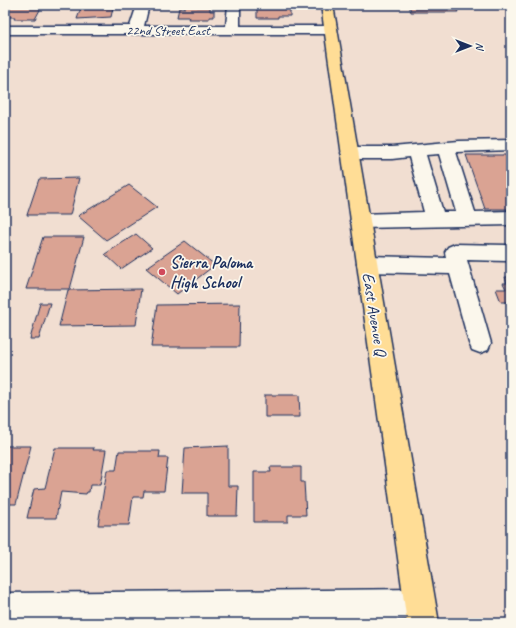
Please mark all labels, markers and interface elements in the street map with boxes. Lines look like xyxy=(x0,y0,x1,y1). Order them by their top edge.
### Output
street label: 22nd Street East xyxy=(126,22,211,39)
north arrow xyxy=(450,26,490,66)
text: N xyxy=(473,43,487,52)
place label: Sierra Paloma High School xyxy=(170,252,254,293)
marker: Sierra Paloma High School xyxy=(157,267,167,277)
street label: East Avenue Q xyxy=(358,271,392,360)

